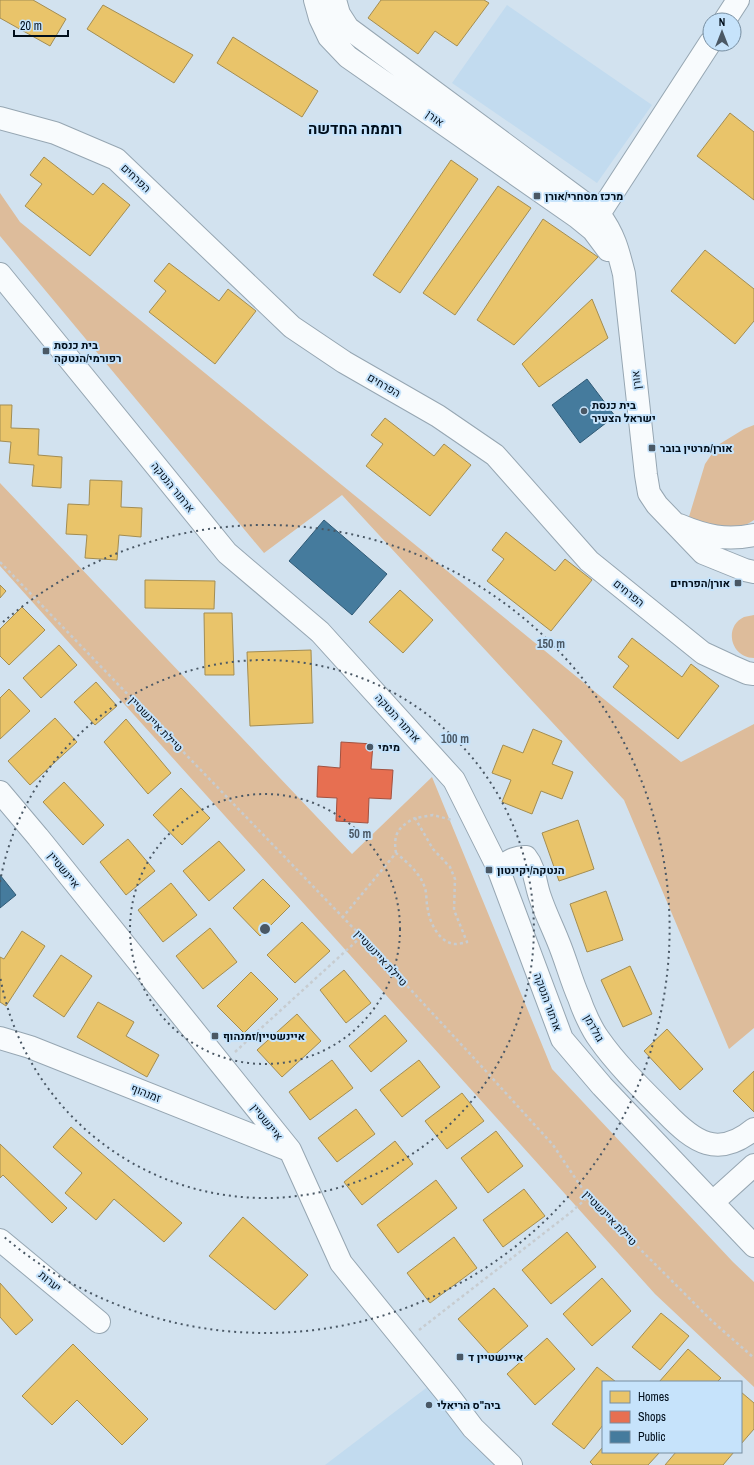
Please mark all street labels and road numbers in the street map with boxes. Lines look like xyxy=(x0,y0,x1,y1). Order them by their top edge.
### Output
street label: אורן xyxy=(423,107,447,129)
street label: הפרחים xyxy=(118,161,154,195)
street label: הפרחים xyxy=(365,370,403,400)
street label: אורן xyxy=(628,370,644,390)
street label: ארתור הנטקה xyxy=(148,459,198,515)
street label: הפרחים xyxy=(611,576,647,610)
street label: ארתור הנטקה xyxy=(372,691,424,745)
street label: טיילת איינשטיין xyxy=(126,693,186,755)
street label: איינשטיין xyxy=(45,849,83,891)
street label: טיילת איינשטיין xyxy=(352,927,411,989)
street label: ארתור הנטקה xyxy=(531,971,565,1033)
street label: גולדמן xyxy=(581,1012,607,1044)
street label: זמנהוף xyxy=(129,1081,163,1105)
street label: איינשטיין xyxy=(248,1101,286,1143)
street label: טיילת איינשטיין xyxy=(580,1187,640,1249)
street label: יערות xyxy=(36,1268,64,1294)

